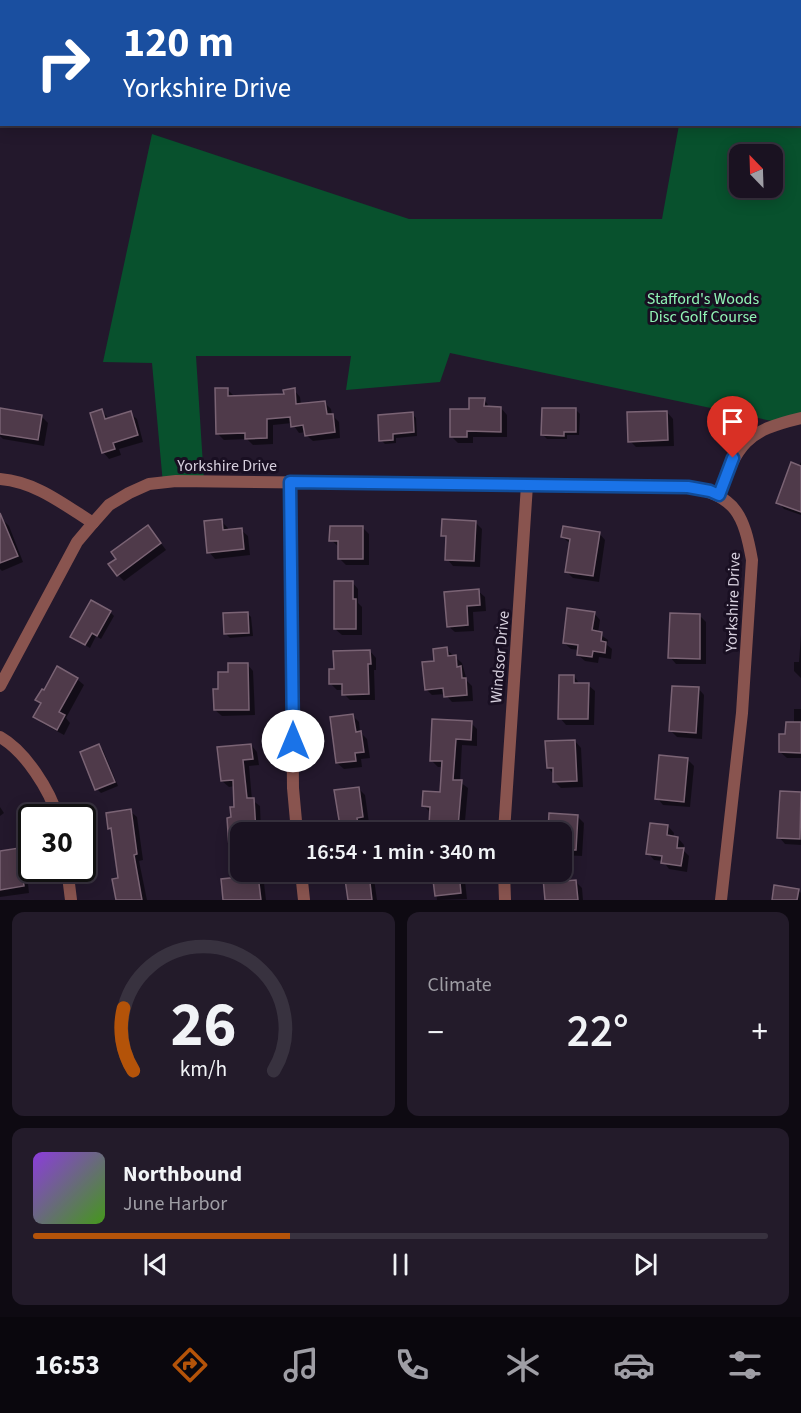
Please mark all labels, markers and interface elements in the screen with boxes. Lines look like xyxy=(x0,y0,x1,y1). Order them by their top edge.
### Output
text: 120 m xyxy=(123,13,234,73)
icon: right xyxy=(24,24,102,102)
text: Yorkshire Drive xyxy=(123,69,291,108)
north arrow xyxy=(729,144,783,198)
map controls xyxy=(729,144,783,198)
park label: Stafford's Woods Disc Golf Course xyxy=(647,288,759,328)
pin xyxy=(707,396,758,458)
icon: arrive xyxy=(716,405,749,438)
street label: Yorkshire Drive xyxy=(176,455,277,477)
street label: Yorkshire Drive xyxy=(720,552,746,653)
street label: Windsor Drive xyxy=(485,610,515,704)
position arrow xyxy=(261,709,325,773)
speed limit sign: 30 xyxy=(18,804,96,882)
text: 16:54 · 1 min · 340 m xyxy=(306,836,496,868)
text: Climate xyxy=(428,971,492,999)
text: 26 xyxy=(170,981,236,1070)
text: 22° xyxy=(567,1000,629,1064)
text: − xyxy=(428,1009,444,1056)
text: + xyxy=(752,1009,768,1056)
text: km/h xyxy=(179,1054,227,1085)
text: Northbound xyxy=(123,1158,242,1190)
text: June Harbor xyxy=(123,1190,227,1218)
icon: previous xyxy=(139,1248,172,1281)
icon: pause xyxy=(384,1248,417,1281)
icon: next xyxy=(629,1248,662,1281)
icon: directions xyxy=(169,1344,211,1386)
icon: music xyxy=(280,1344,322,1386)
icon: phone xyxy=(391,1344,433,1386)
icon: climate xyxy=(502,1344,544,1386)
icon: car xyxy=(613,1344,655,1386)
icon: filters xyxy=(724,1344,766,1386)
text: 16:53 xyxy=(35,1346,100,1385)

